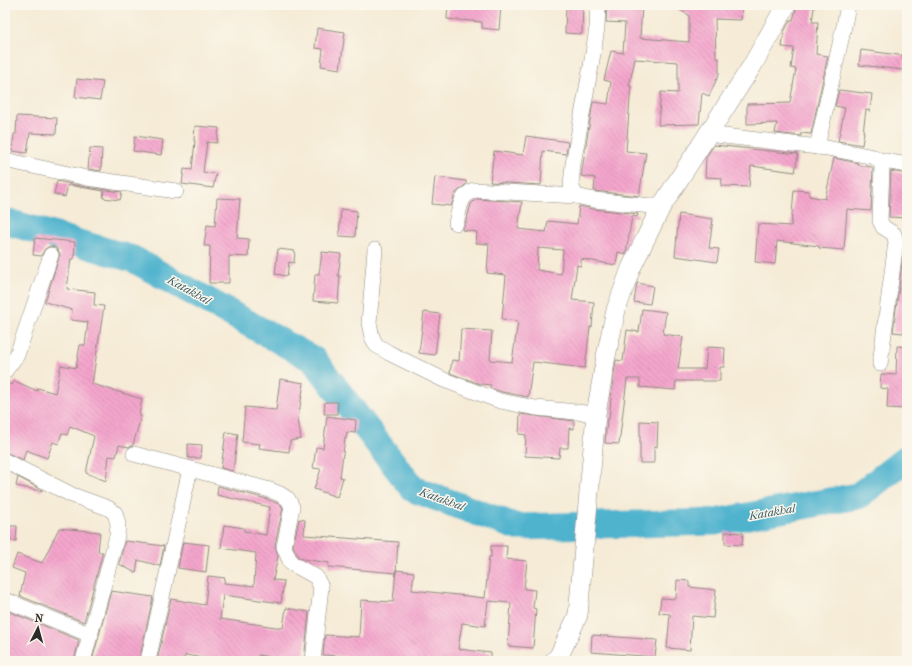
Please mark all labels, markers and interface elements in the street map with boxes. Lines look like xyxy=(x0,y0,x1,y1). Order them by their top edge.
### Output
water label: Katakhal xyxy=(164,272,215,308)
water label: Katakhal xyxy=(417,484,468,514)
water label: Katakhal xyxy=(747,501,798,523)
north arrow xyxy=(18,608,58,648)
text: N xyxy=(34,612,44,626)

